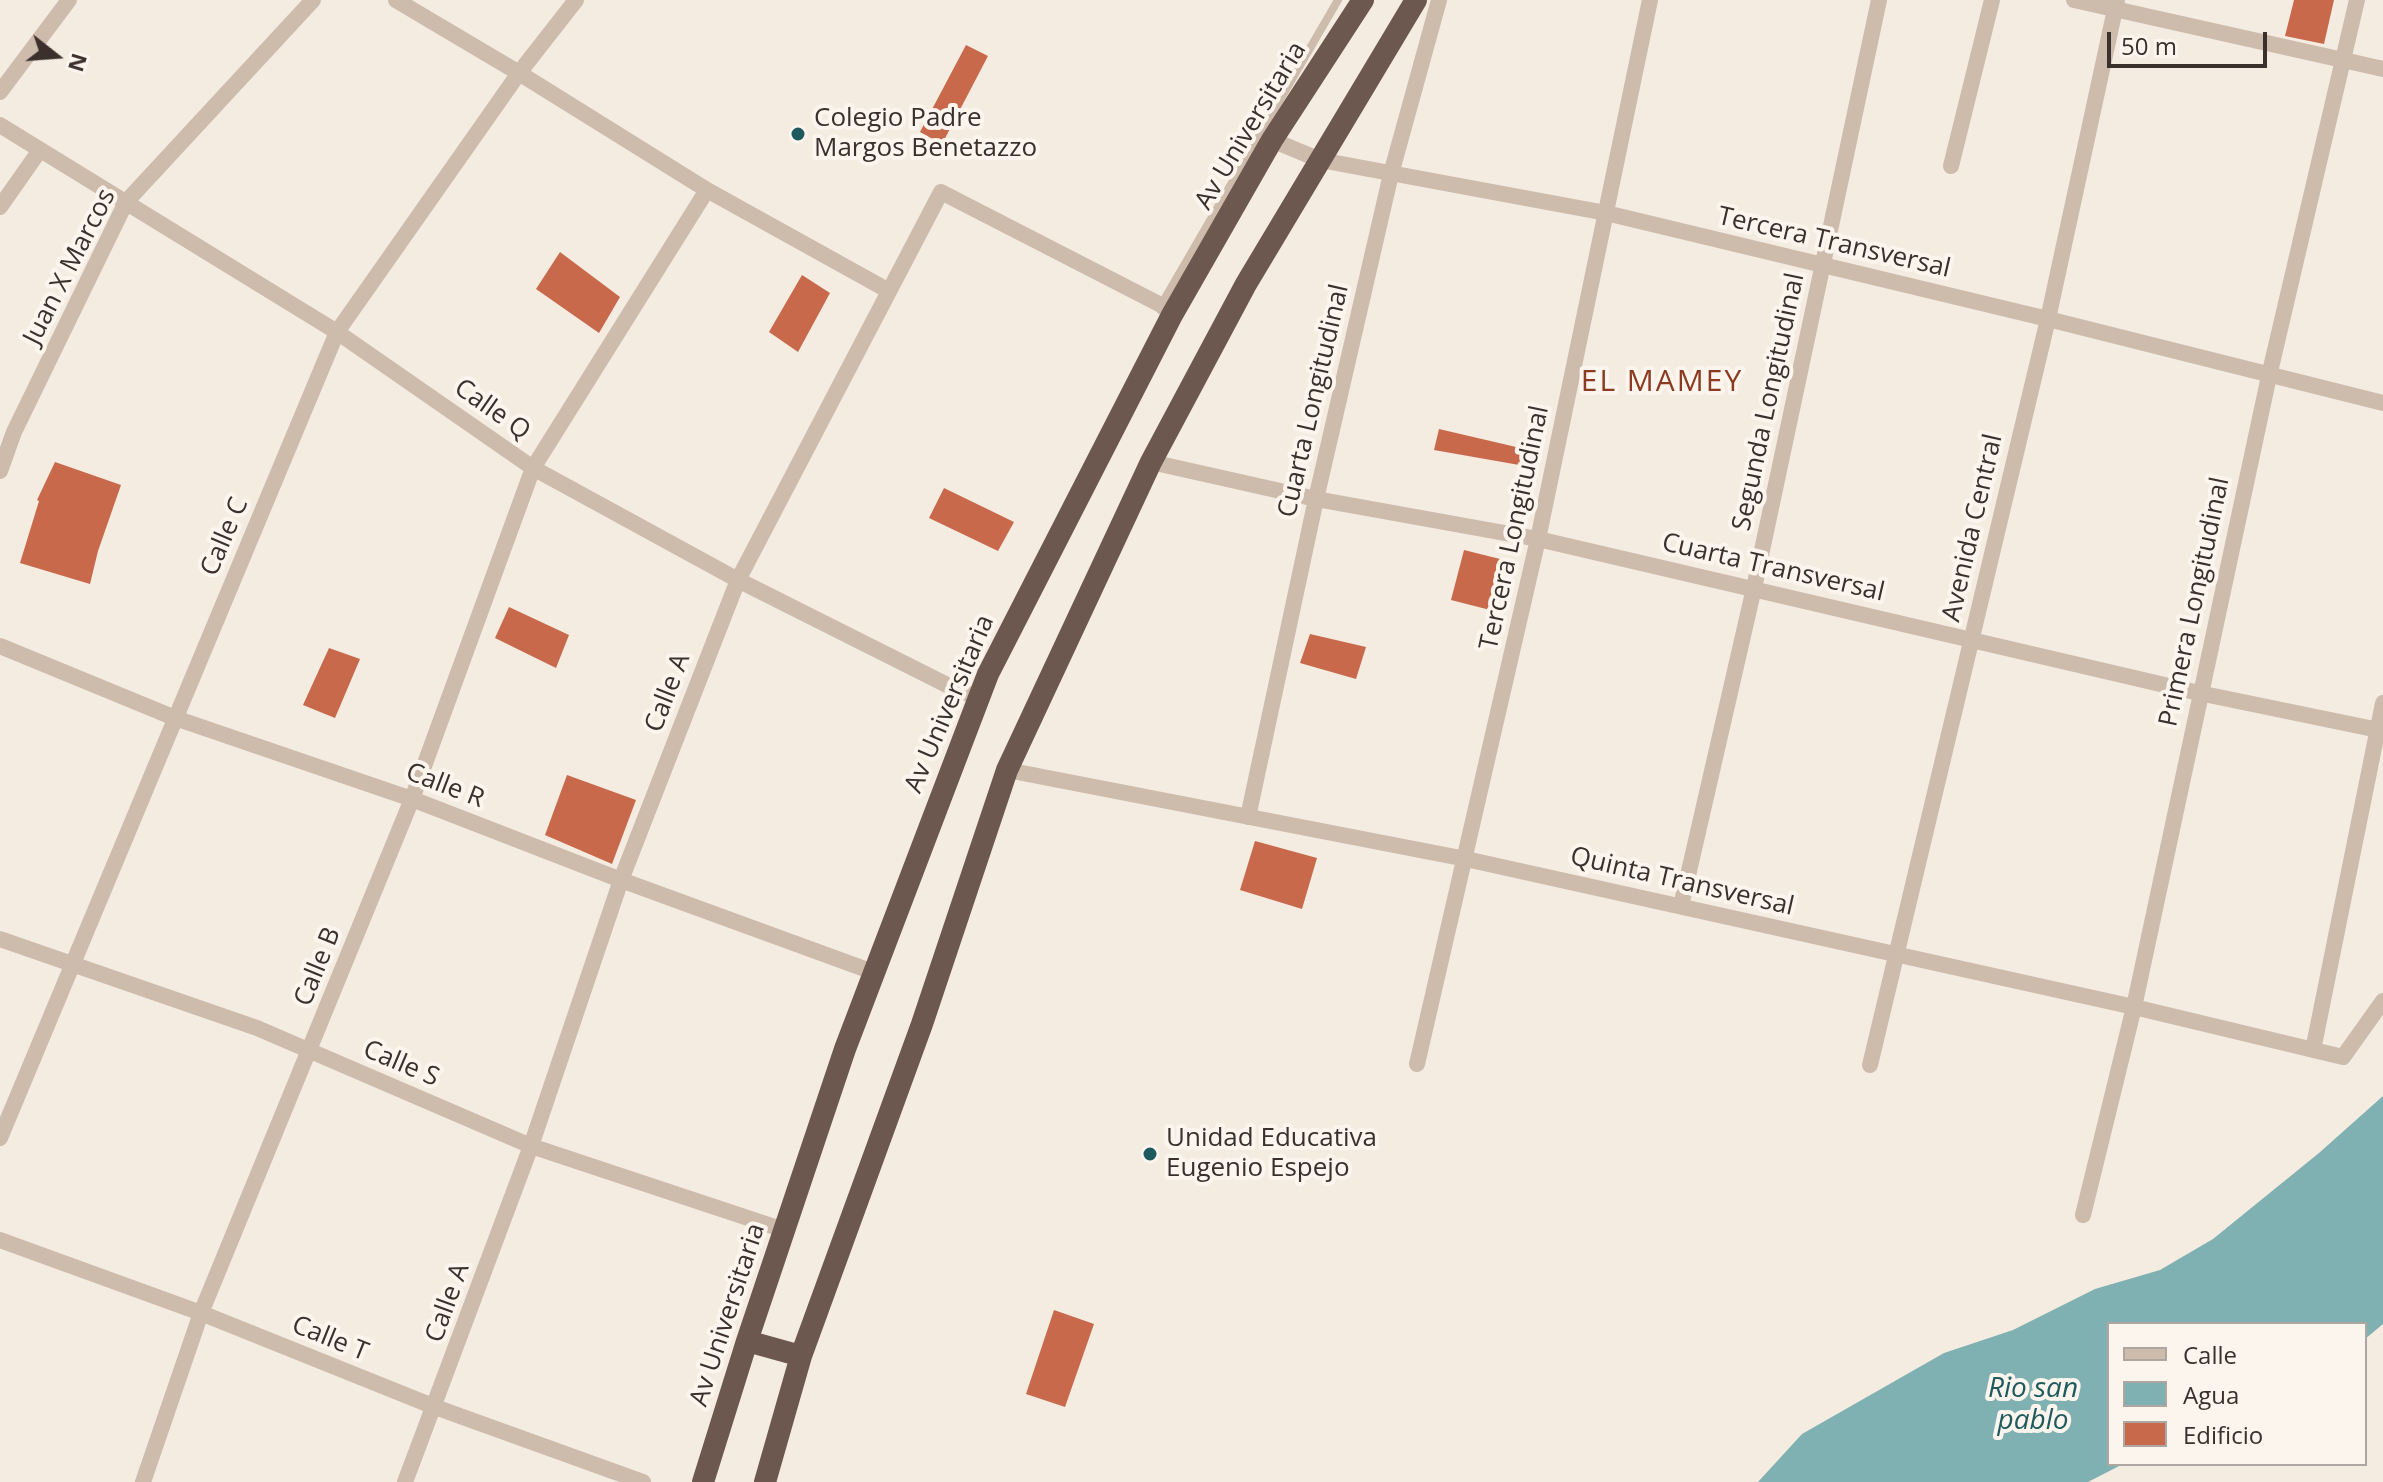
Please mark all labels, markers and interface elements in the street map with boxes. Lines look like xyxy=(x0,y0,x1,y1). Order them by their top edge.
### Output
north arrow xyxy=(16,16,96,96)
scale bar xyxy=(2111,16,2271,66)
text: 50 m xyxy=(2121,29,2177,62)
street label: Av Universitaria xyxy=(1189,36,1313,216)
text: N xyxy=(62,50,96,76)
place label: Colegio Padre Margos Benetazzo xyxy=(814,103,1037,164)
marker: Colegio Padre Margos Benetazzo xyxy=(789,125,807,143)
street label: Juan X Marcos xyxy=(17,184,123,350)
street label: Tercera Transversal xyxy=(1715,201,1953,285)
street label: Segunda Longitudinal xyxy=(1726,270,1812,534)
street label: Cuarta Longitudinal xyxy=(1272,281,1356,521)
district label: EL MAMEY xyxy=(1581,364,1743,400)
street label: Calle Q xyxy=(448,373,536,447)
street label: Tercera Longitudinal xyxy=(1474,403,1556,653)
street label: Avenida Central xyxy=(1936,431,2010,625)
street label: Primera Longitudinal xyxy=(2153,475,2237,729)
street label: Calle C xyxy=(195,493,255,581)
street label: Cuarta Transversal xyxy=(1659,527,1887,609)
street label: Av Universitaria xyxy=(898,610,1002,798)
street label: Calle A xyxy=(639,649,697,737)
street label: Calle R xyxy=(401,757,489,815)
street label: Quinta Transversal xyxy=(1567,841,1797,923)
street label: Calle B xyxy=(288,923,348,1011)
street label: Calle S xyxy=(358,1034,444,1094)
place label: Unidad Educativa Eugenio Espejo xyxy=(1166,1123,1377,1184)
marker: Unidad Educativa Eugenio Espejo xyxy=(1141,1145,1159,1163)
street label: Av Universitaria xyxy=(684,1220,772,1410)
street label: Calle A xyxy=(419,1259,477,1347)
street label: Calle T xyxy=(287,1310,373,1368)
legend xyxy=(2107,1322,2367,1466)
text: Calle xyxy=(2183,1338,2237,1371)
water label: Rio san pablo xyxy=(1988,1372,2078,1438)
text: Agua xyxy=(2183,1378,2239,1411)
text: Edificio xyxy=(2183,1418,2263,1451)

